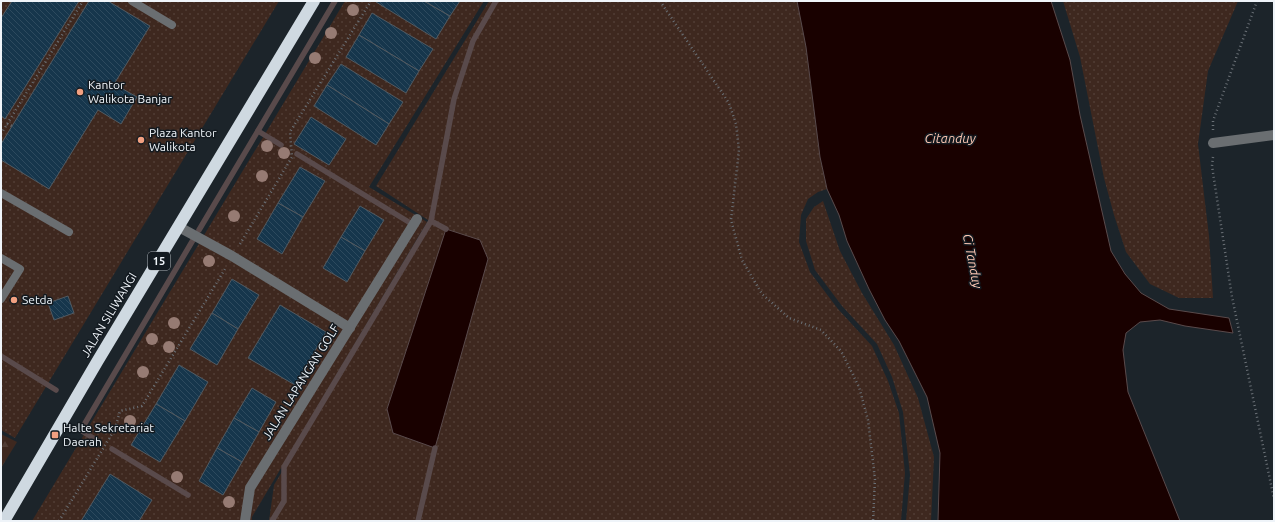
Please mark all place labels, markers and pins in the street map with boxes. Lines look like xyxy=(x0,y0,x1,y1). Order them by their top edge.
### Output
place label: Kantor Walikota Banjar xyxy=(88,78,172,105)
marker: Kantor Walikota Banjar xyxy=(75,87,85,97)
place label: Plaza Kantor Walikota xyxy=(149,126,217,153)
marker: Plaza Kantor Walikota xyxy=(136,135,146,145)
place label: Setda xyxy=(22,293,53,306)
marker: Setda xyxy=(9,295,19,305)
place label: Halte Sekretariat Daerah xyxy=(63,421,154,448)
marker: Halte Sekretariat Daerah xyxy=(50,430,60,440)

